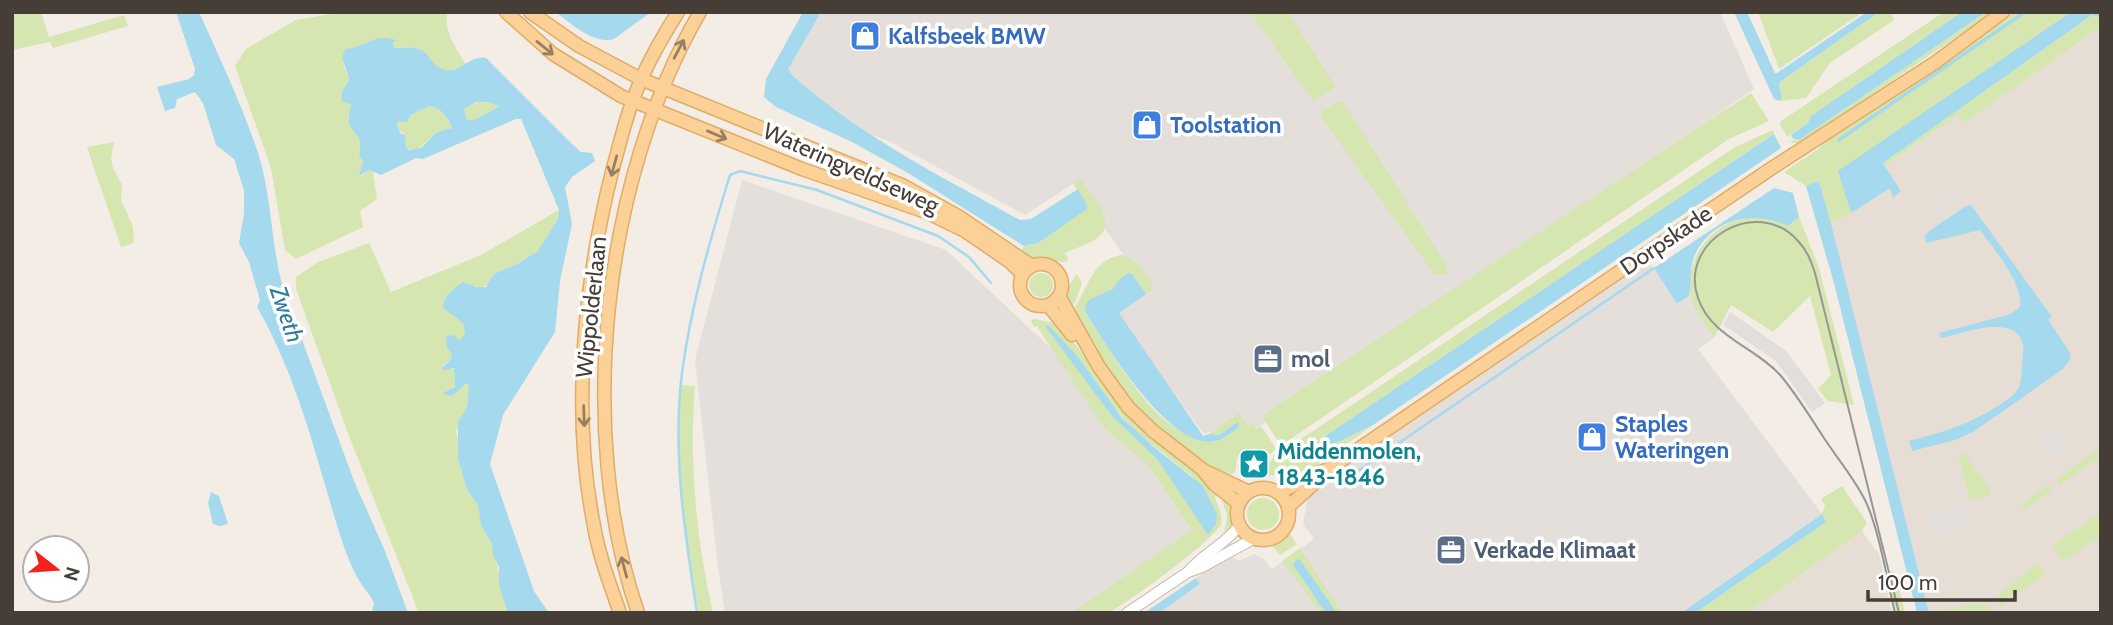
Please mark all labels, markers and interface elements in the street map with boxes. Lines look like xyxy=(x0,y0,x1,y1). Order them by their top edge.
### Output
shop icon: Kalfsbeek BMW xyxy=(848,19,882,53)
place label: Kalfsbeek BMW xyxy=(888,22,1047,50)
one-way arrow xyxy=(673,39,686,60)
one-way arrow xyxy=(536,40,554,55)
shop icon: Toolstation xyxy=(1130,108,1164,142)
place label: Toolstation xyxy=(1170,111,1281,139)
street label: Wateringveldseweg xyxy=(759,117,944,220)
one-way arrow xyxy=(705,129,727,142)
one-way arrow xyxy=(607,155,620,177)
street label: Dorpskade xyxy=(1615,199,1717,281)
street label: Wippolderlaan xyxy=(570,235,612,379)
water label: Zweth xyxy=(264,281,310,346)
office icon: mol xyxy=(1251,342,1285,376)
place label: mol xyxy=(1291,345,1330,373)
one-way arrow xyxy=(577,404,590,427)
place label: Staples Wateringen xyxy=(1615,410,1729,464)
shop icon: Staples Wateringen xyxy=(1575,420,1609,454)
place label: Middenmolen, 1843-1846 xyxy=(1277,437,1421,491)
place icon: Middenmolen, 1843-1846 xyxy=(1237,447,1271,481)
office icon: Verkade Klimaat xyxy=(1434,533,1468,567)
north arrow xyxy=(21,534,91,604)
place label: Verkade Klimaat xyxy=(1474,536,1636,564)
one-way arrow xyxy=(617,556,630,579)
scale bar xyxy=(1868,558,2015,602)
text: N xyxy=(59,564,85,584)
text: 100 m xyxy=(1878,570,1937,595)

